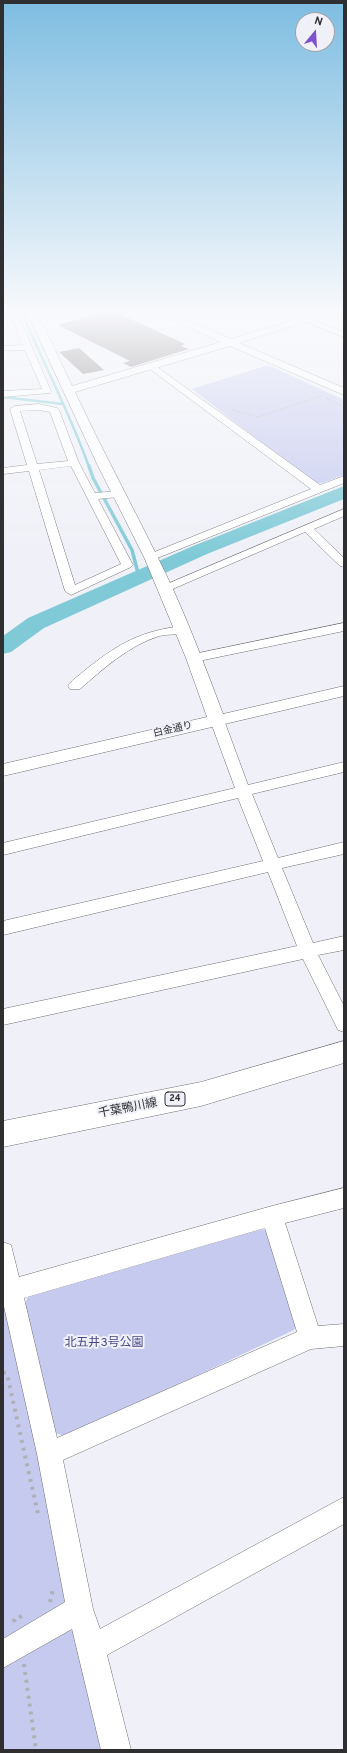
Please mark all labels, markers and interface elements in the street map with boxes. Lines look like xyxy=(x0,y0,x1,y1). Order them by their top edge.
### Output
north arrow xyxy=(295,12,335,52)
text: N xyxy=(312,14,324,29)
street label: 白金通り xyxy=(152,720,194,740)
road number: 24 xyxy=(165,1092,185,1106)
street label: 千葉鴨川線 xyxy=(97,1096,159,1122)
park label: 北五井3号公園 xyxy=(64,1337,144,1351)

